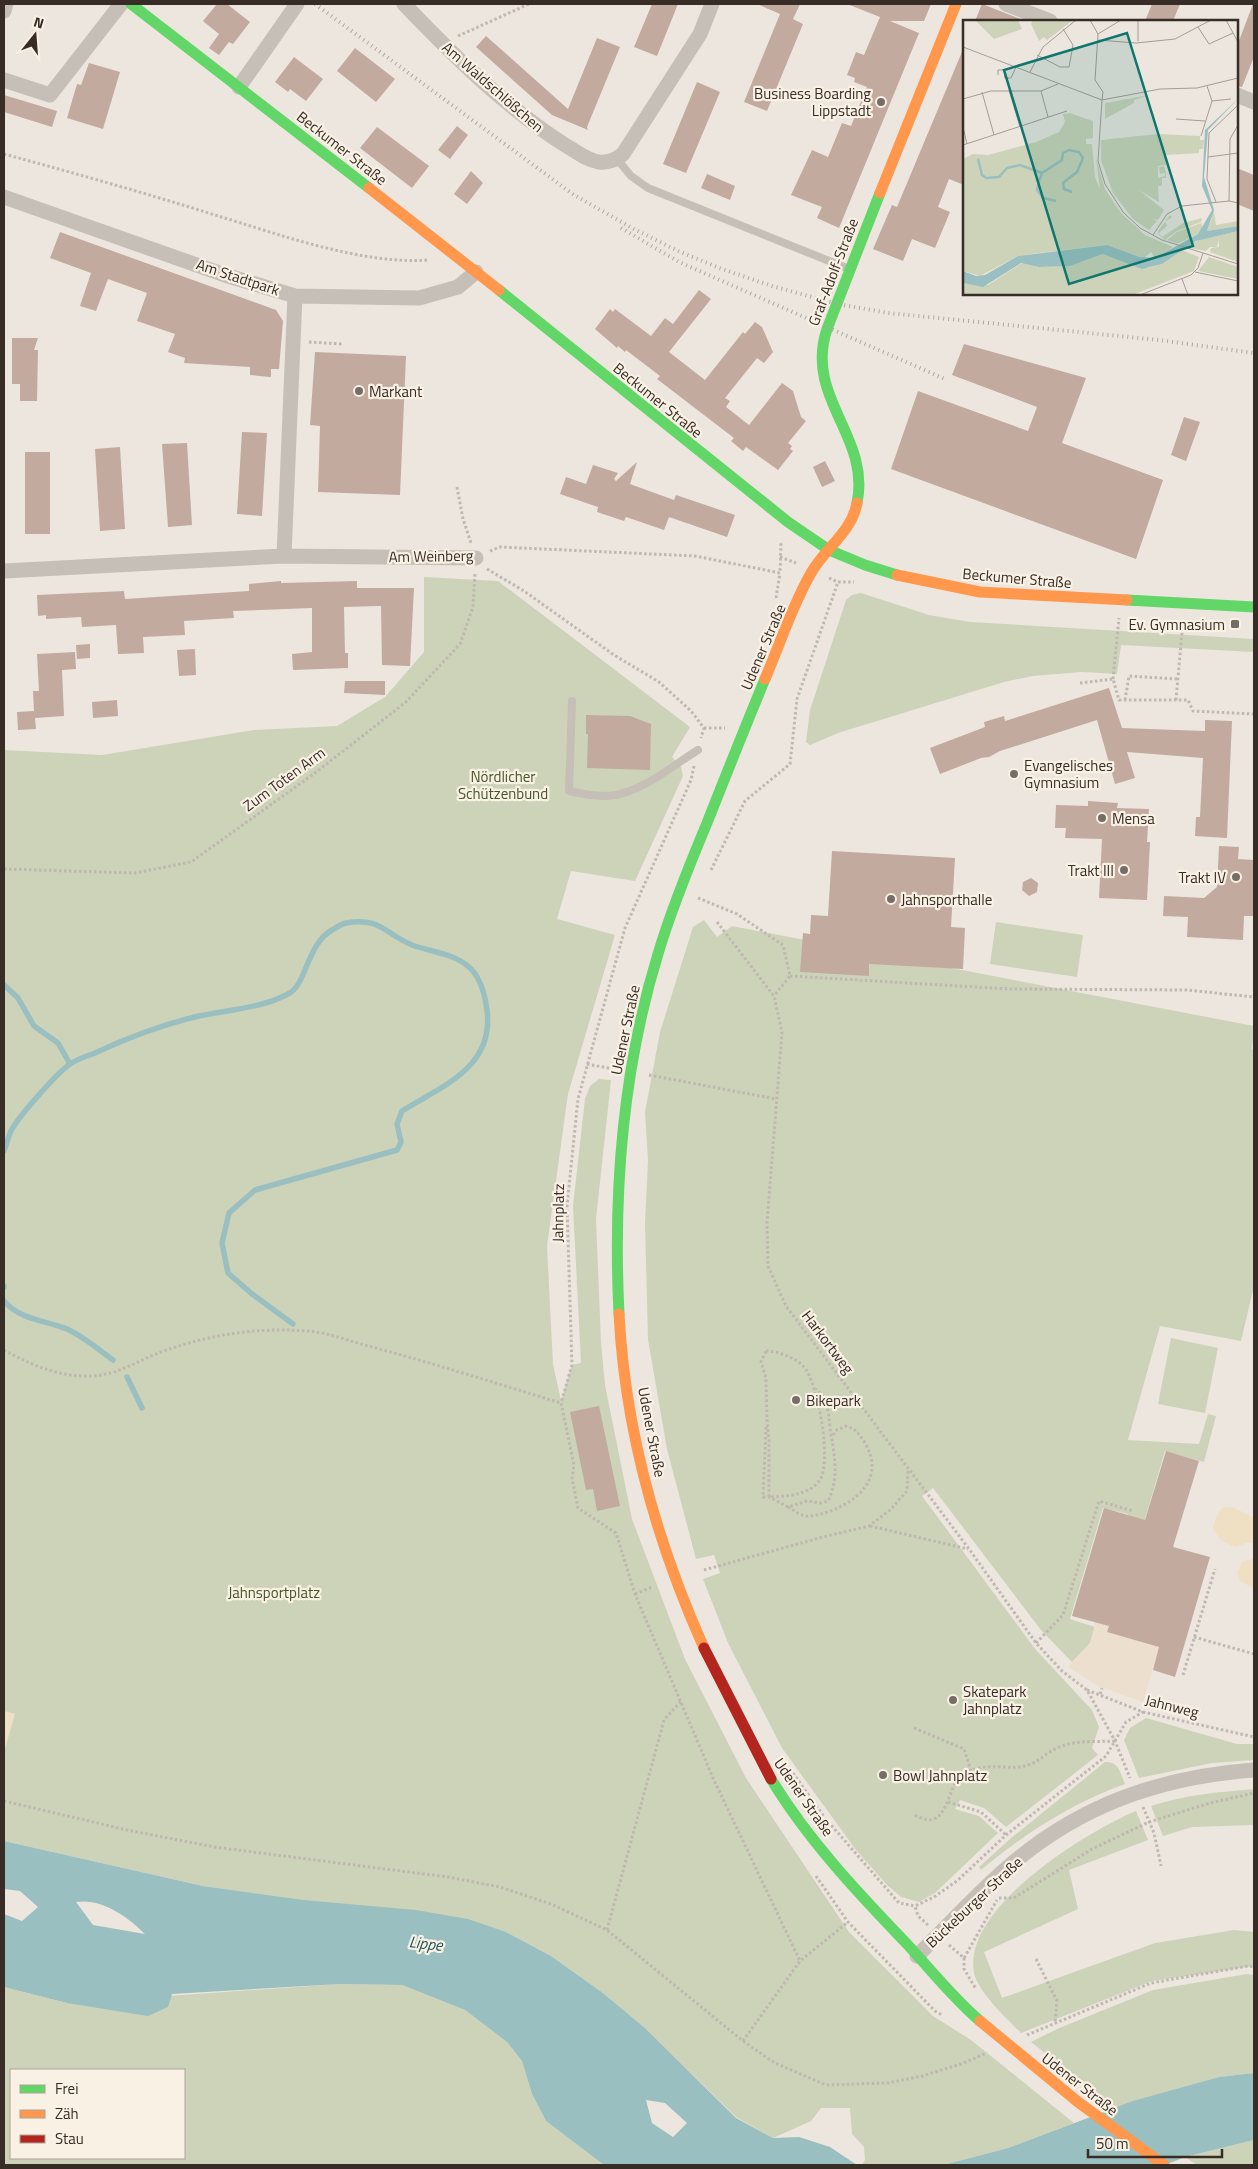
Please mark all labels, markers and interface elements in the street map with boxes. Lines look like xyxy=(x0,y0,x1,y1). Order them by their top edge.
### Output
north arrow xyxy=(10,10,60,60)
text: N xyxy=(31,11,47,34)
inset map xyxy=(963,20,1238,295)
street label: Am Waldschlößchen xyxy=(437,36,549,138)
place label: Business Boarding Lippstadt xyxy=(754,82,872,122)
marker: Business Boarding Lippstadt xyxy=(875,96,887,108)
street label: Beckumer Straße xyxy=(292,105,392,191)
street label: Graf-Adolf-Straße xyxy=(802,215,864,329)
street label: Am Stadtpark xyxy=(193,253,283,301)
street label: Beckumer Straße xyxy=(608,357,708,443)
place label: Markant xyxy=(369,380,423,403)
marker: Markant xyxy=(353,385,365,397)
street label: Am Weinberg xyxy=(388,544,474,568)
street label: Beckumer Straße xyxy=(962,562,1072,594)
street label: Udener Straße xyxy=(735,600,791,694)
place label: Ev. Gymnasium xyxy=(1128,613,1225,636)
marker: Ev. Gymnasium xyxy=(1229,618,1241,630)
street label: Zum Toten Arm xyxy=(238,741,330,817)
place label: Evangelisches Gymnasium xyxy=(1024,754,1113,794)
park label: Nördlicher Schützenbund xyxy=(458,765,548,805)
marker: Evangelisches Gymnasium xyxy=(1008,768,1020,780)
place label: Mensa xyxy=(1112,807,1155,830)
marker: Mensa xyxy=(1096,812,1108,824)
place label: Trakt III xyxy=(1068,859,1114,882)
marker: Trakt III xyxy=(1118,864,1130,876)
place label: Trakt IV xyxy=(1179,866,1226,889)
marker: Trakt IV xyxy=(1230,871,1242,883)
place label: Jahnsporthalle xyxy=(901,888,992,911)
marker: Jahnsporthalle xyxy=(885,893,897,905)
street label: Udener Straße xyxy=(604,983,646,1077)
street label: Jahnplatz xyxy=(546,1183,570,1243)
street label: Harkortweg xyxy=(796,1305,860,1379)
street label: Udener Straße xyxy=(632,1385,672,1479)
place label: Bikepark xyxy=(806,1389,861,1412)
marker: Bikepark xyxy=(790,1394,802,1406)
park label: Jahnsportplatz xyxy=(228,1581,320,1604)
place label: Skatepark Jahnplatz xyxy=(963,1680,1026,1720)
street label: Jahnweg xyxy=(1143,1688,1202,1724)
marker: Skatepark Jahnplatz xyxy=(947,1694,959,1706)
street label: Udener Straße xyxy=(768,1753,840,1841)
place label: Bowl Jahnplatz xyxy=(893,1764,987,1787)
marker: Bowl Jahnplatz xyxy=(877,1769,889,1781)
street label: Bückeburger Straße xyxy=(920,1851,1028,1953)
water label: Lippe xyxy=(408,1929,446,1957)
street label: Udener Straße xyxy=(1037,2047,1123,2121)
legend xyxy=(10,2069,185,2159)
text: Frei xyxy=(55,2077,78,2100)
text: Zäh xyxy=(55,2102,79,2125)
scale bar xyxy=(1088,2126,1222,2158)
text: Stau xyxy=(55,2127,84,2150)
text: 50 m xyxy=(1096,2132,1129,2155)

